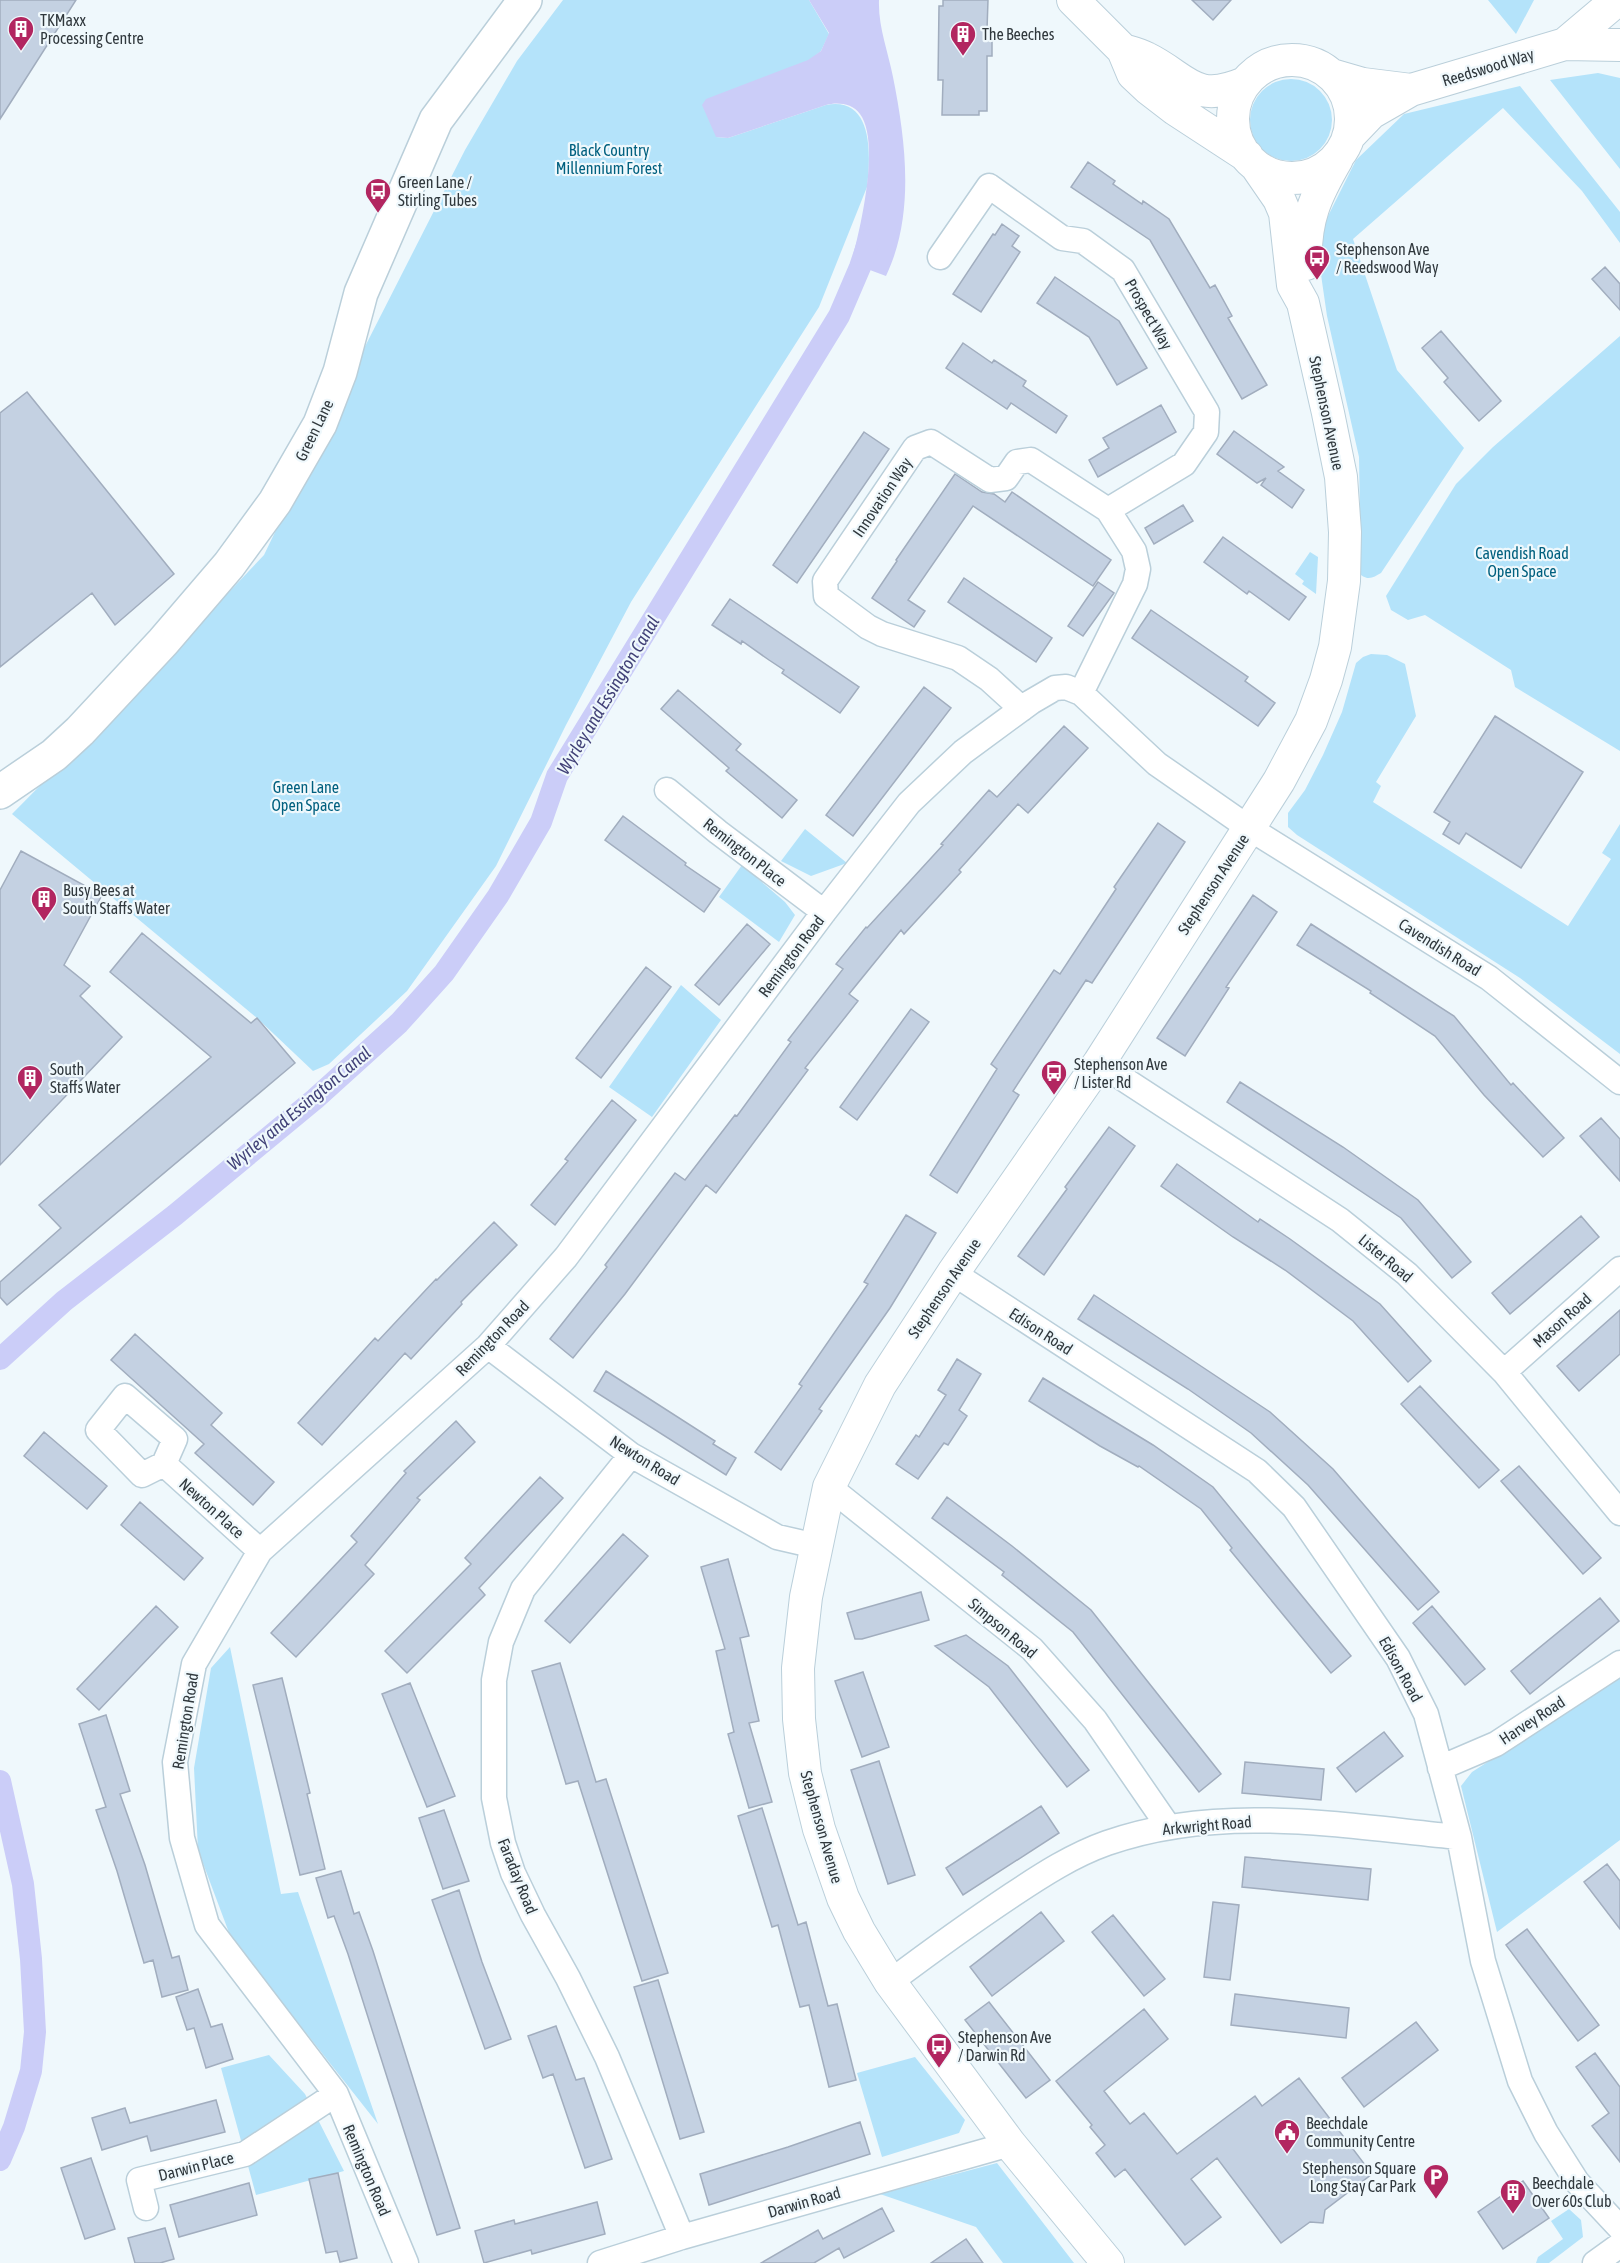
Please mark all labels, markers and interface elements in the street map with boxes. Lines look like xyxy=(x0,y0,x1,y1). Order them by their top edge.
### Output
place label: TKMaxx Processing Centre xyxy=(40,11,144,48)
building icon: TKMaxx Processing Centre xyxy=(6,14,36,52)
building icon: The Beeches xyxy=(948,19,978,57)
place label: The Beeches xyxy=(982,25,1055,43)
street label: Reedswood Way xyxy=(1440,44,1537,90)
park label: Black Country Millennium Forest xyxy=(556,141,663,177)
place label: Green Lane / Stirling Tubes xyxy=(398,173,477,210)
bus stop icon: Green Lane / Stirling Tubes xyxy=(363,176,393,214)
place label: Stephenson Ave / Reedswood Way xyxy=(1336,240,1439,277)
bus stop icon: Stephenson Ave / Reedswood Way xyxy=(1302,243,1332,281)
street label: Prospect Way xyxy=(1121,276,1177,353)
street label: Stephenson Avenue xyxy=(1305,354,1348,472)
street label: Green Lane xyxy=(291,396,337,464)
street label: Innovation Way xyxy=(849,454,916,541)
park label: Cavendish Road Open Space xyxy=(1475,544,1569,581)
water label: Wyrley and Essington Canal xyxy=(552,612,664,778)
park label: Green Lane Open Space xyxy=(271,778,341,815)
street label: Remington Place xyxy=(700,814,790,891)
street label: Stephenson Avenue xyxy=(1174,830,1253,938)
place label: Busy Bees at South Staffs Water xyxy=(63,881,170,917)
building icon: Busy Bees at South Staffs Water xyxy=(29,884,59,922)
street label: Remington Road xyxy=(754,912,828,1001)
street label: Cavendish Road xyxy=(1396,915,1484,979)
water label: Wyrley and Essington Canal xyxy=(223,1042,375,1174)
place label: Stephenson Ave / Lister Rd xyxy=(1074,1055,1167,1091)
bus stop icon: Stephenson Ave / Lister Rd xyxy=(1039,1058,1069,1096)
place label: South Staffs Water xyxy=(50,1060,121,1096)
building icon: South Staffs Water xyxy=(15,1063,45,1101)
street label: Lister Road xyxy=(1355,1230,1417,1286)
street label: Stephenson Avenue xyxy=(904,1235,985,1342)
street label: Mason Road xyxy=(1529,1289,1595,1351)
street label: Remington Road xyxy=(452,1297,533,1380)
street label: Edison Road xyxy=(1006,1304,1076,1358)
street label: Newton Road xyxy=(607,1432,683,1488)
street label: Newton Place xyxy=(176,1474,248,1542)
street label: Simpson Road xyxy=(965,1594,1041,1662)
street label: Edison Road xyxy=(1376,1633,1426,1705)
street label: Remington Road xyxy=(168,1671,203,1771)
street label: Harvey Road xyxy=(1496,1692,1569,1749)
street label: Stephenson Avenue xyxy=(796,1769,847,1886)
street label: Arkwright Road xyxy=(1162,1812,1252,1839)
street label: Faraday Road xyxy=(494,1836,541,1917)
place label: Stephenson Ave / Darwin Rd xyxy=(958,2028,1051,2064)
bus stop icon: Stephenson Ave / Darwin Rd xyxy=(924,2031,954,2069)
place label: Beechdale Community Centre xyxy=(1306,2114,1415,2151)
public building icon: Beechdale Community Centre xyxy=(1272,2117,1302,2155)
street label: Remington Road xyxy=(339,2122,394,2219)
street label: Darwin Place xyxy=(156,2148,236,2184)
place label: Stephenson Square Long Stay Car Park xyxy=(1303,2159,1416,2196)
parking icon: Stephenson Square Long Stay Car Park xyxy=(1421,2162,1451,2200)
place label: Beechdale Over 60s Club xyxy=(1532,2174,1612,2210)
building icon: Beechdale Over 60s Club xyxy=(1498,2177,1528,2215)
street label: Darwin Road xyxy=(766,2183,842,2221)

